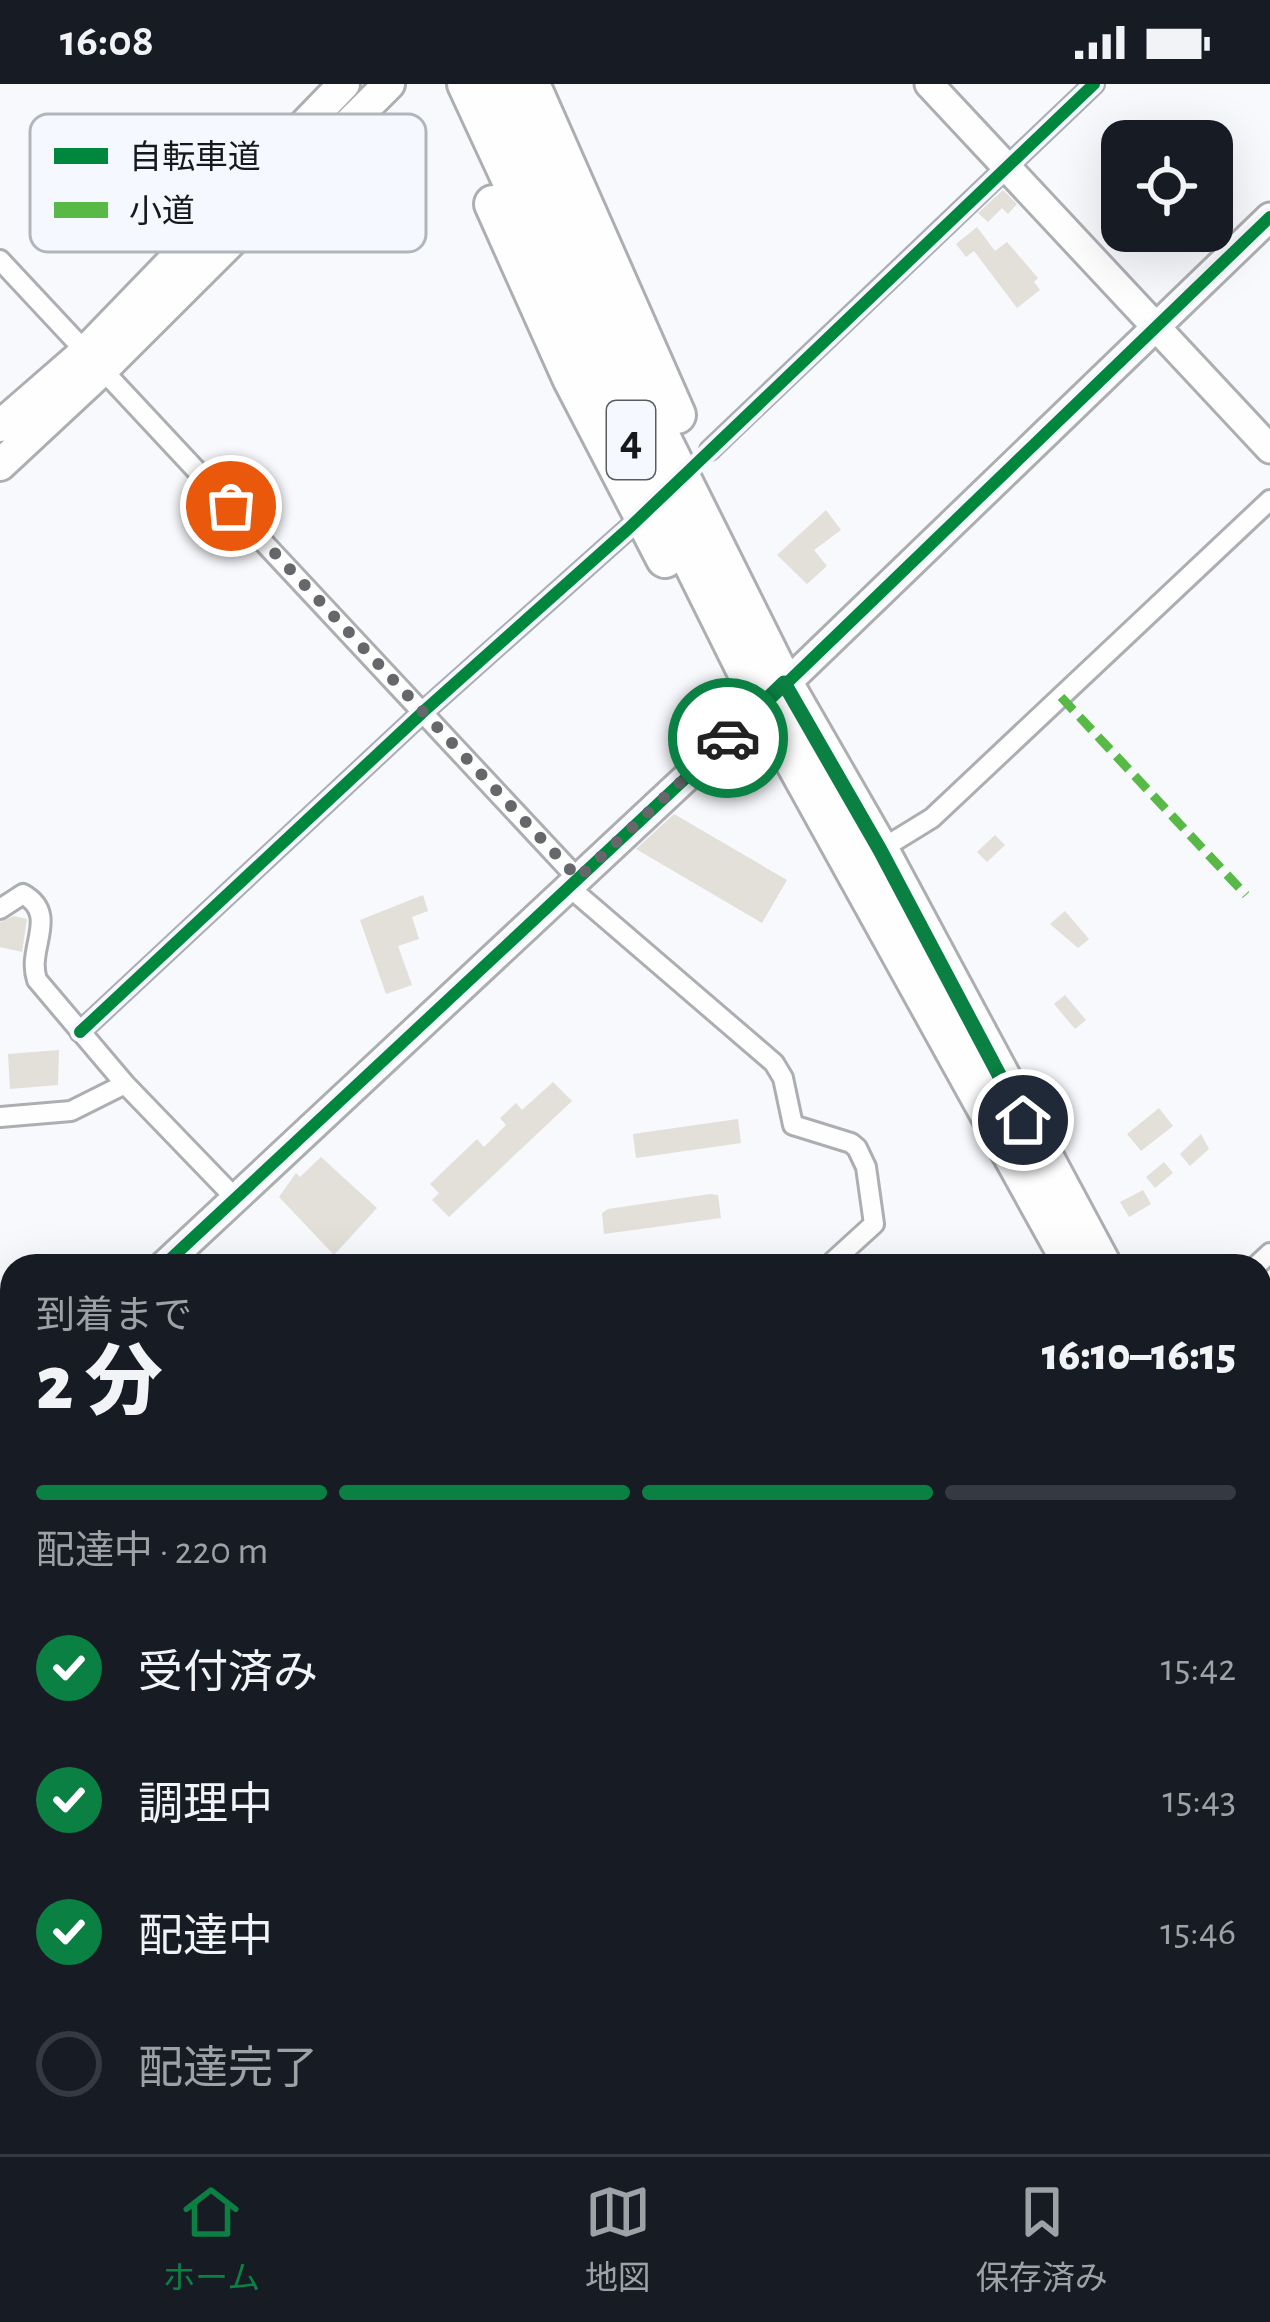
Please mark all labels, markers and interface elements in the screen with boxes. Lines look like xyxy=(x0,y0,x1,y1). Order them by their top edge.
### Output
text: 16:08 xyxy=(60,19,154,64)
legend xyxy=(30,114,426,252)
map controls xyxy=(1101,120,1233,252)
button: locate xyxy=(1101,120,1233,252)
text: 自転車道 xyxy=(129,140,261,175)
text: 小道 xyxy=(129,194,195,229)
road number: 4 xyxy=(607,401,655,479)
pin xyxy=(180,455,282,557)
icon: bag xyxy=(198,473,264,539)
courier xyxy=(668,678,788,798)
icon: car xyxy=(695,705,761,771)
pin xyxy=(972,1069,1074,1171)
icon: home xyxy=(990,1087,1056,1153)
text: 到着まで xyxy=(36,1297,192,1336)
text: 16:10–16:15 xyxy=(1042,1333,1236,1378)
text: 2 分 xyxy=(36,1346,163,1424)
text: 配達中 · 220 m xyxy=(36,1532,269,1571)
icon: check xyxy=(36,1635,102,1701)
text: 15:42 xyxy=(1161,1649,1236,1688)
text: 受付済み xyxy=(138,1651,318,1696)
icon: check xyxy=(36,1767,102,1833)
text: 15:43 xyxy=(1163,1781,1236,1820)
text: 調理中 xyxy=(138,1783,273,1828)
icon: check xyxy=(36,1899,102,1965)
text: 15:46 xyxy=(1160,1913,1236,1952)
text: 配達中 xyxy=(138,1915,273,1960)
text: 配達完了 xyxy=(138,2047,318,2092)
tab: ホーム xyxy=(162,2179,260,2300)
tab: 地図 xyxy=(585,2179,651,2300)
tab: 保存済み xyxy=(976,2179,1108,2300)

